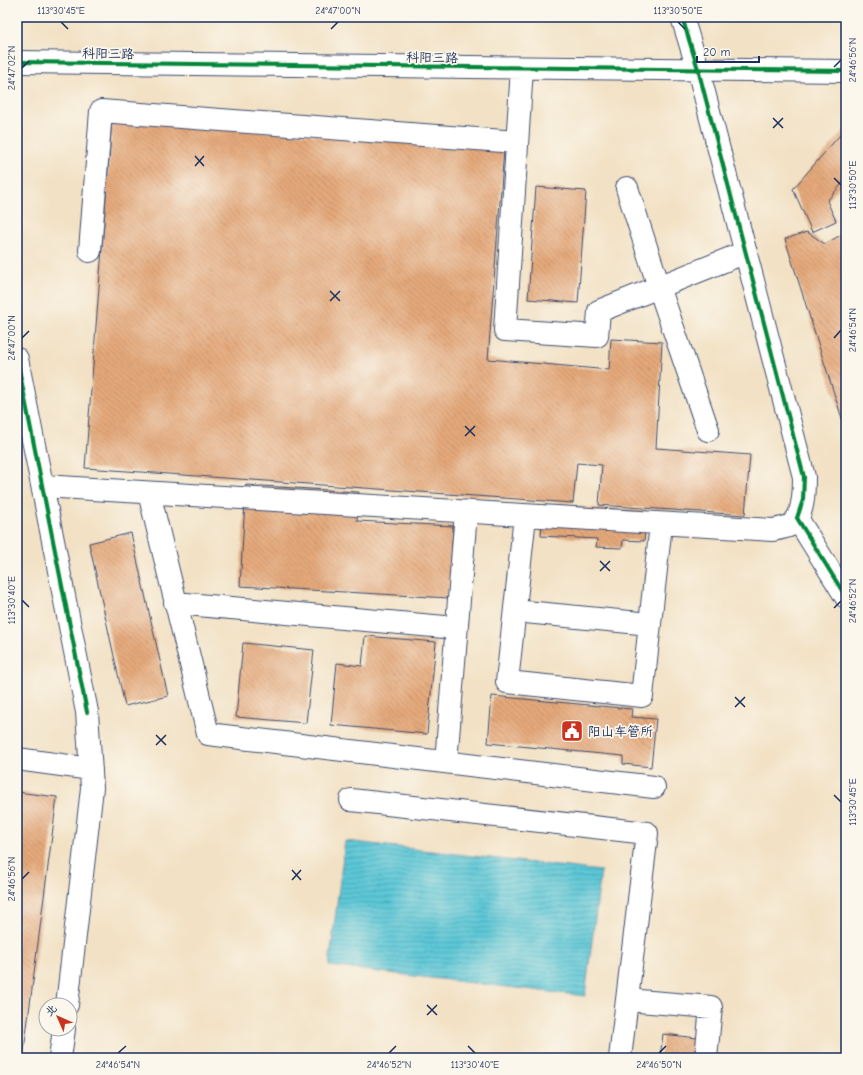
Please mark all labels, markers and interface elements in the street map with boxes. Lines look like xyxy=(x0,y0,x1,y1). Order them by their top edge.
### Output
text: 113°30'45"E xyxy=(37,5,85,17)
text: 24°47'00"N xyxy=(315,5,361,17)
text: 113°30'50"E xyxy=(654,5,702,17)
scale bar xyxy=(697,38,759,64)
text: 24°46'56"N xyxy=(847,38,859,82)
text: 20 m xyxy=(703,45,731,59)
text: 24°47'02"N xyxy=(6,46,18,90)
street label: 科阳三路 xyxy=(82,46,134,61)
street label: 科阳三路 xyxy=(406,50,458,65)
text: 113°30'50"E xyxy=(847,161,859,209)
text: 24°46'54"N xyxy=(847,308,859,352)
text: 24°47'00"N xyxy=(6,315,18,361)
text: 113°30'40"E xyxy=(6,576,18,624)
text: 24°46'52"N xyxy=(847,579,859,623)
public building icon: 阳山车管所 xyxy=(559,718,585,744)
place label: 阳山车管所 xyxy=(588,724,653,739)
text: 113°30'45"E xyxy=(847,778,859,826)
text: 24°46'56"N xyxy=(6,857,18,901)
north arrow xyxy=(38,997,78,1037)
text: 北 xyxy=(43,1002,60,1019)
text: 24°46'54"N xyxy=(96,1059,140,1071)
text: 24°46'52"N xyxy=(367,1059,411,1071)
text: 113°30'40"E xyxy=(451,1059,499,1071)
text: 24°46'50"N xyxy=(636,1059,682,1071)

